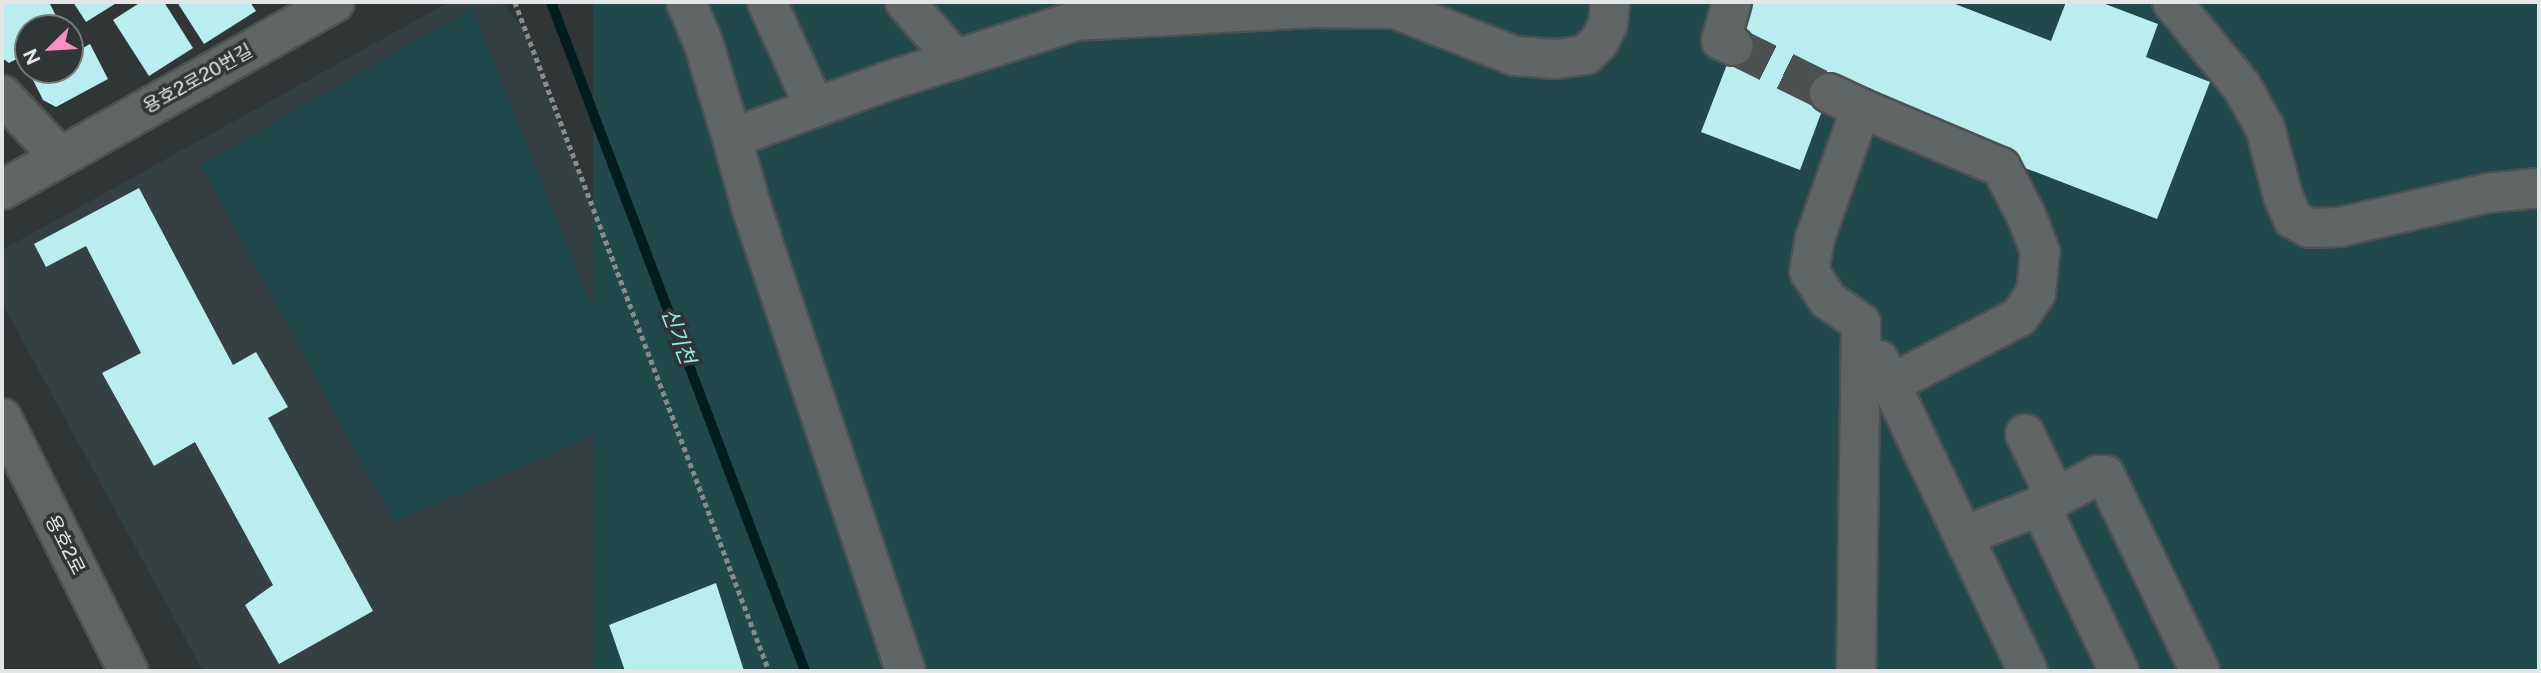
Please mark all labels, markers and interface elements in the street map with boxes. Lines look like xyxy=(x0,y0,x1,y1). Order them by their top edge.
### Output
north arrow xyxy=(14,14,84,84)
street label: 용호2로20번길 xyxy=(139,40,257,118)
text: N xyxy=(19,45,45,68)
water label: 신기천 xyxy=(656,304,700,368)
street label: 용호2로 xyxy=(40,511,90,579)

